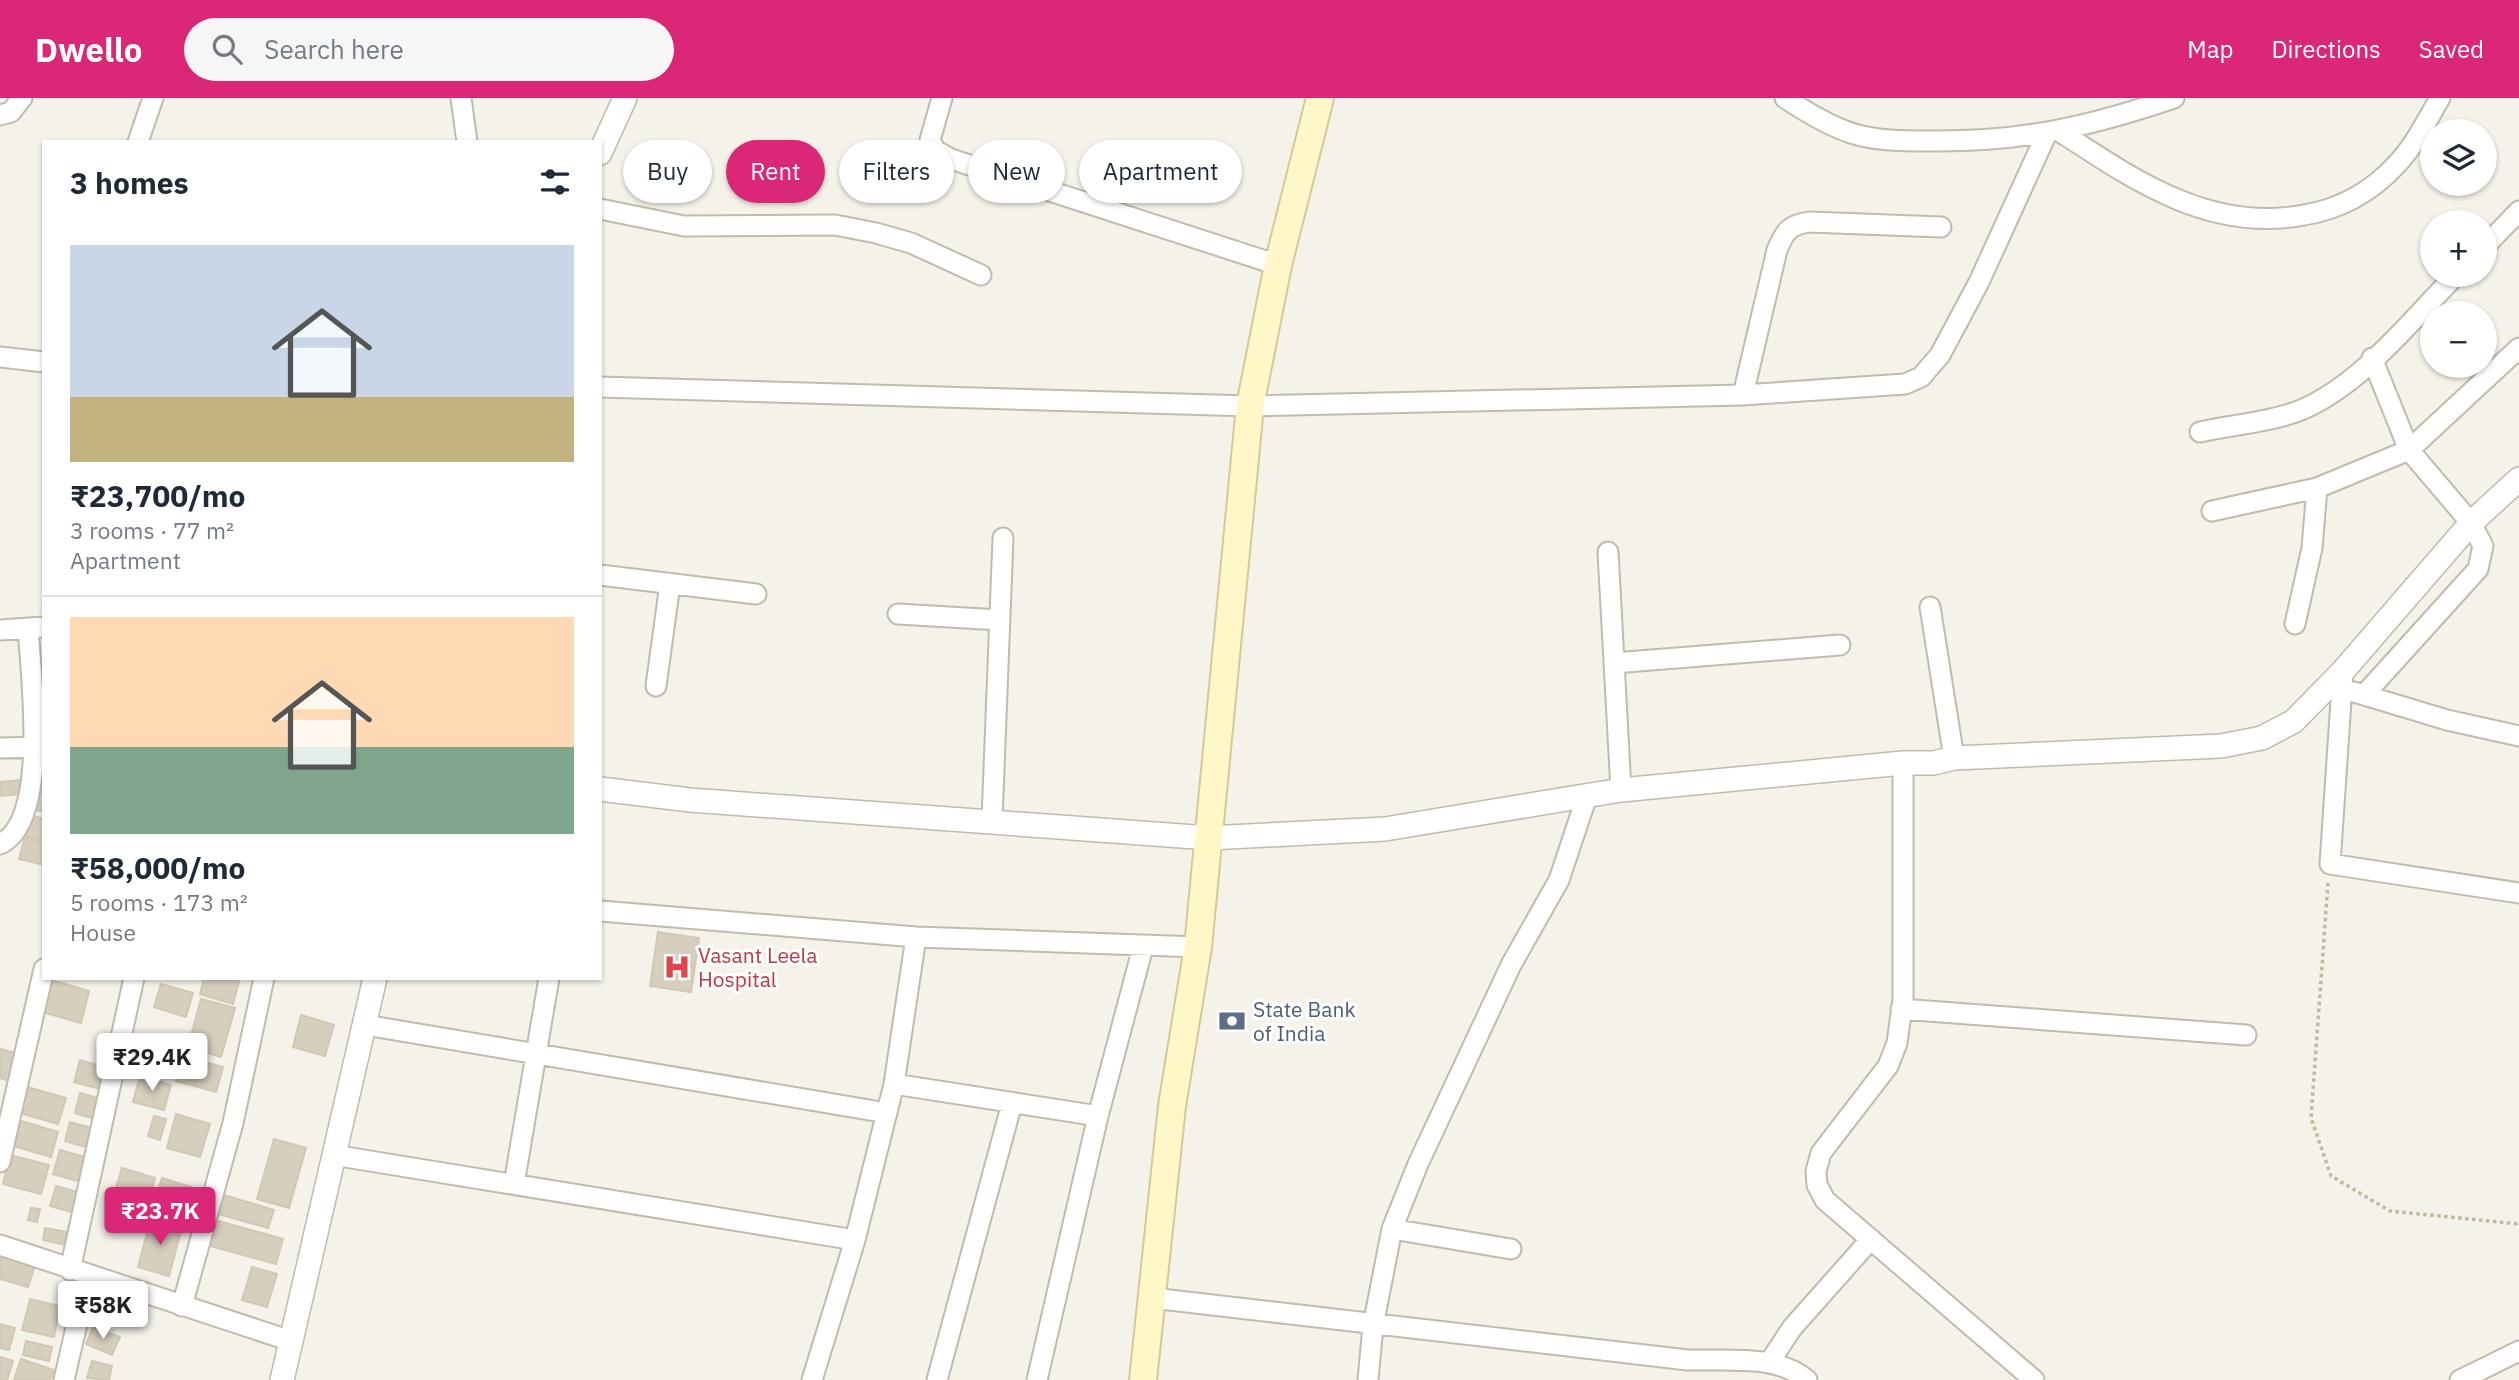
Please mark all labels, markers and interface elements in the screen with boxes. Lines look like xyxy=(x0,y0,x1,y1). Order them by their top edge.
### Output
search box xyxy=(184,18,674,81)
text: Dwello xyxy=(35,28,142,71)
icon: search xyxy=(208,30,246,68)
text: Search here xyxy=(264,32,404,66)
text: Map xyxy=(2187,33,2233,65)
text: Directions xyxy=(2271,33,2381,65)
text: Saved xyxy=(2419,33,2484,65)
map controls xyxy=(2420,119,2497,378)
button: layers xyxy=(2420,119,2497,196)
chip: Buy xyxy=(623,140,712,203)
chip: Rent xyxy=(726,140,825,203)
chip: Filters xyxy=(839,140,954,203)
chip: New xyxy=(968,140,1065,203)
chip: Apartment xyxy=(1079,140,1242,203)
text: 3 homes xyxy=(70,163,189,202)
icon: filters xyxy=(536,163,574,201)
button: + xyxy=(2420,210,2497,287)
icon: home xyxy=(259,290,385,416)
button: − xyxy=(2420,301,2497,378)
text: ₹23,700/mo xyxy=(70,476,245,515)
text: 3 rooms · 77 m² xyxy=(70,515,234,545)
text: Apartment xyxy=(70,545,181,575)
icon: home xyxy=(259,662,385,788)
text: ₹58,000/mo xyxy=(70,848,245,887)
text: 5 rooms · 173 m² xyxy=(70,887,248,917)
text: House xyxy=(70,917,136,947)
place label: Vasant Leela Hospital xyxy=(698,941,817,993)
hospital icon: Vasant Leela Hospital xyxy=(662,952,692,982)
place label: State Bank of India xyxy=(1253,995,1355,1047)
bank icon: State Bank of India xyxy=(1217,1006,1247,1036)
pin: ₹29.4K xyxy=(95,1034,209,1093)
text: ₹29.4K xyxy=(112,1041,192,1071)
pin: ₹23.7K xyxy=(103,1188,217,1247)
text: ₹23.7K xyxy=(120,1195,200,1225)
pin: ₹58K xyxy=(62,1282,144,1341)
text: ₹58K xyxy=(74,1289,132,1319)

